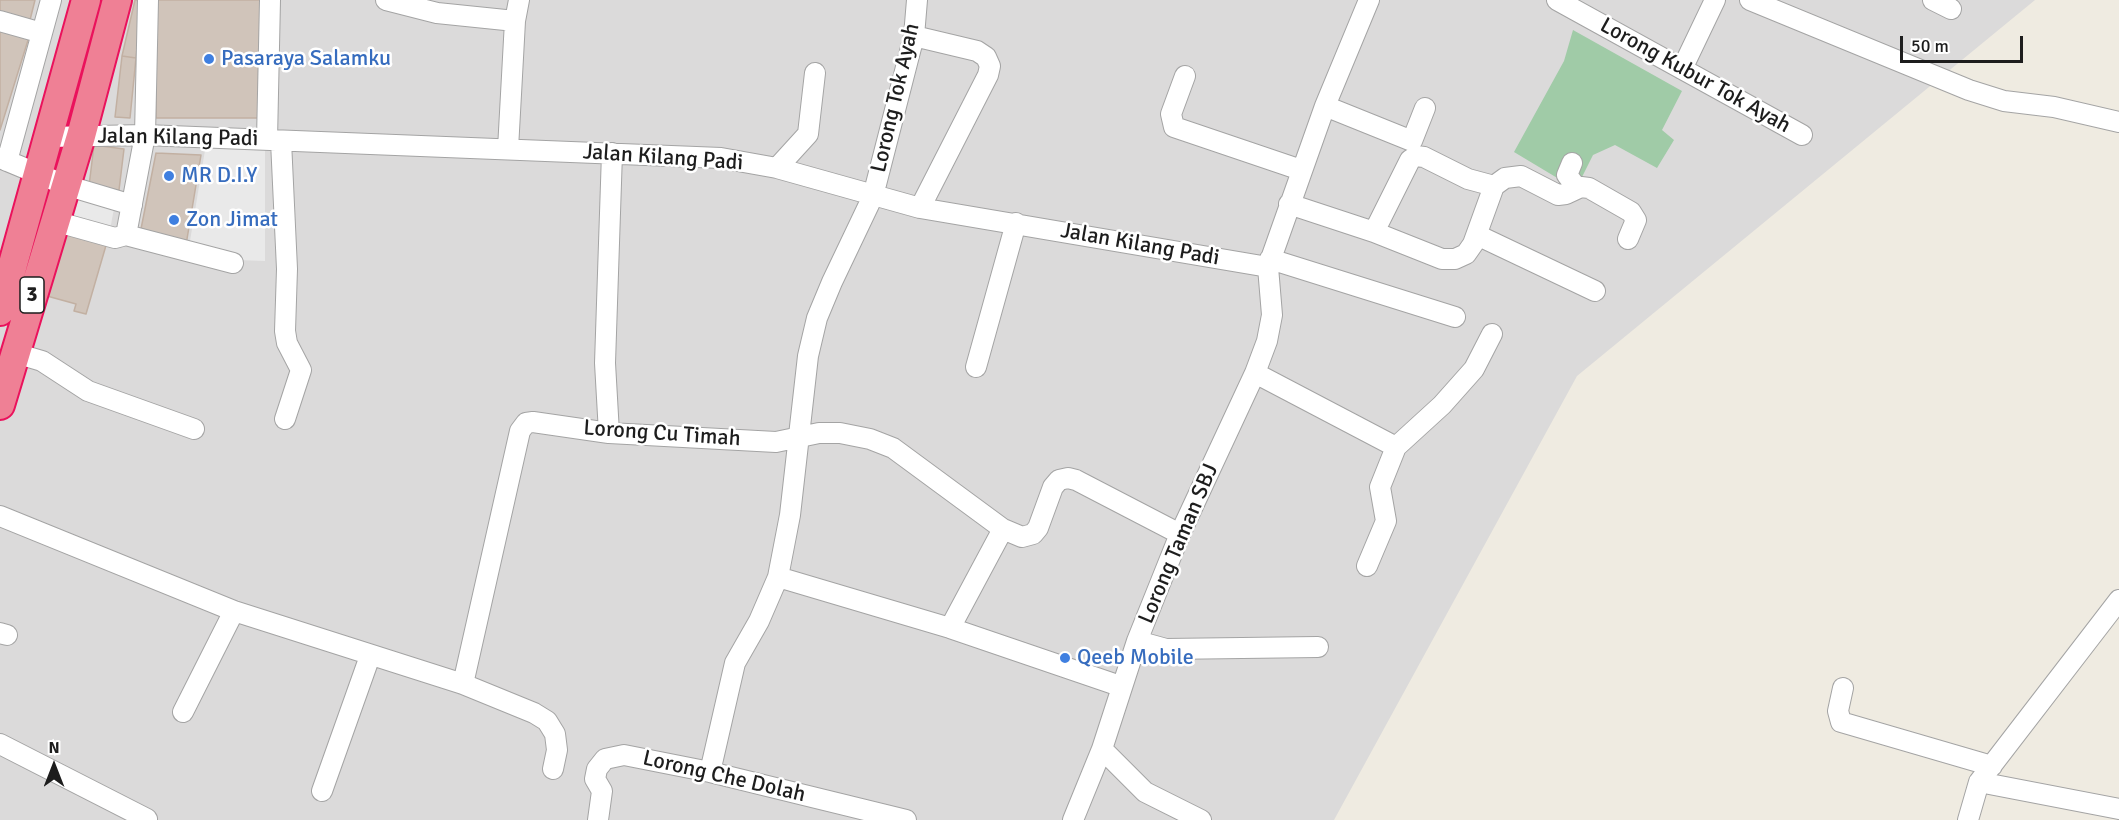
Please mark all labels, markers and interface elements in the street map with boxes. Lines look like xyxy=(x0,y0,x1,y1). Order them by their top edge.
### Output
street label: Lorong Kubur Tok Ayah xyxy=(1595,13,1795,139)
street label: Lorong Tok Ayah xyxy=(866,21,926,175)
scale bar xyxy=(1903,24,2026,62)
text: 50 m xyxy=(1911,35,1949,57)
place label: Pasaraya Salamku xyxy=(221,46,391,72)
marker: Pasaraya Salamku xyxy=(202,52,216,66)
street label: Jalan Kilang Padi xyxy=(97,123,259,153)
street label: Jalan Kilang Padi xyxy=(582,139,744,177)
place label: MR D.I.Y xyxy=(181,163,257,189)
marker: MR D.I.Y xyxy=(162,169,176,183)
place label: Zon Jimat xyxy=(186,207,278,233)
marker: Zon Jimat xyxy=(167,213,181,227)
street label: Jalan Kilang Padi xyxy=(1059,218,1221,272)
road number: 3 xyxy=(20,277,44,313)
street label: Lorong Cu Timah xyxy=(583,415,741,453)
street label: Lorong Taman SBJ xyxy=(1133,460,1225,628)
place label: Qeeb Mobile xyxy=(1077,645,1194,671)
marker: Qeeb Mobile xyxy=(1058,651,1072,665)
north arrow xyxy=(24,736,84,796)
text: N xyxy=(48,738,60,758)
street label: Lorong Che Dolah xyxy=(640,745,808,809)

